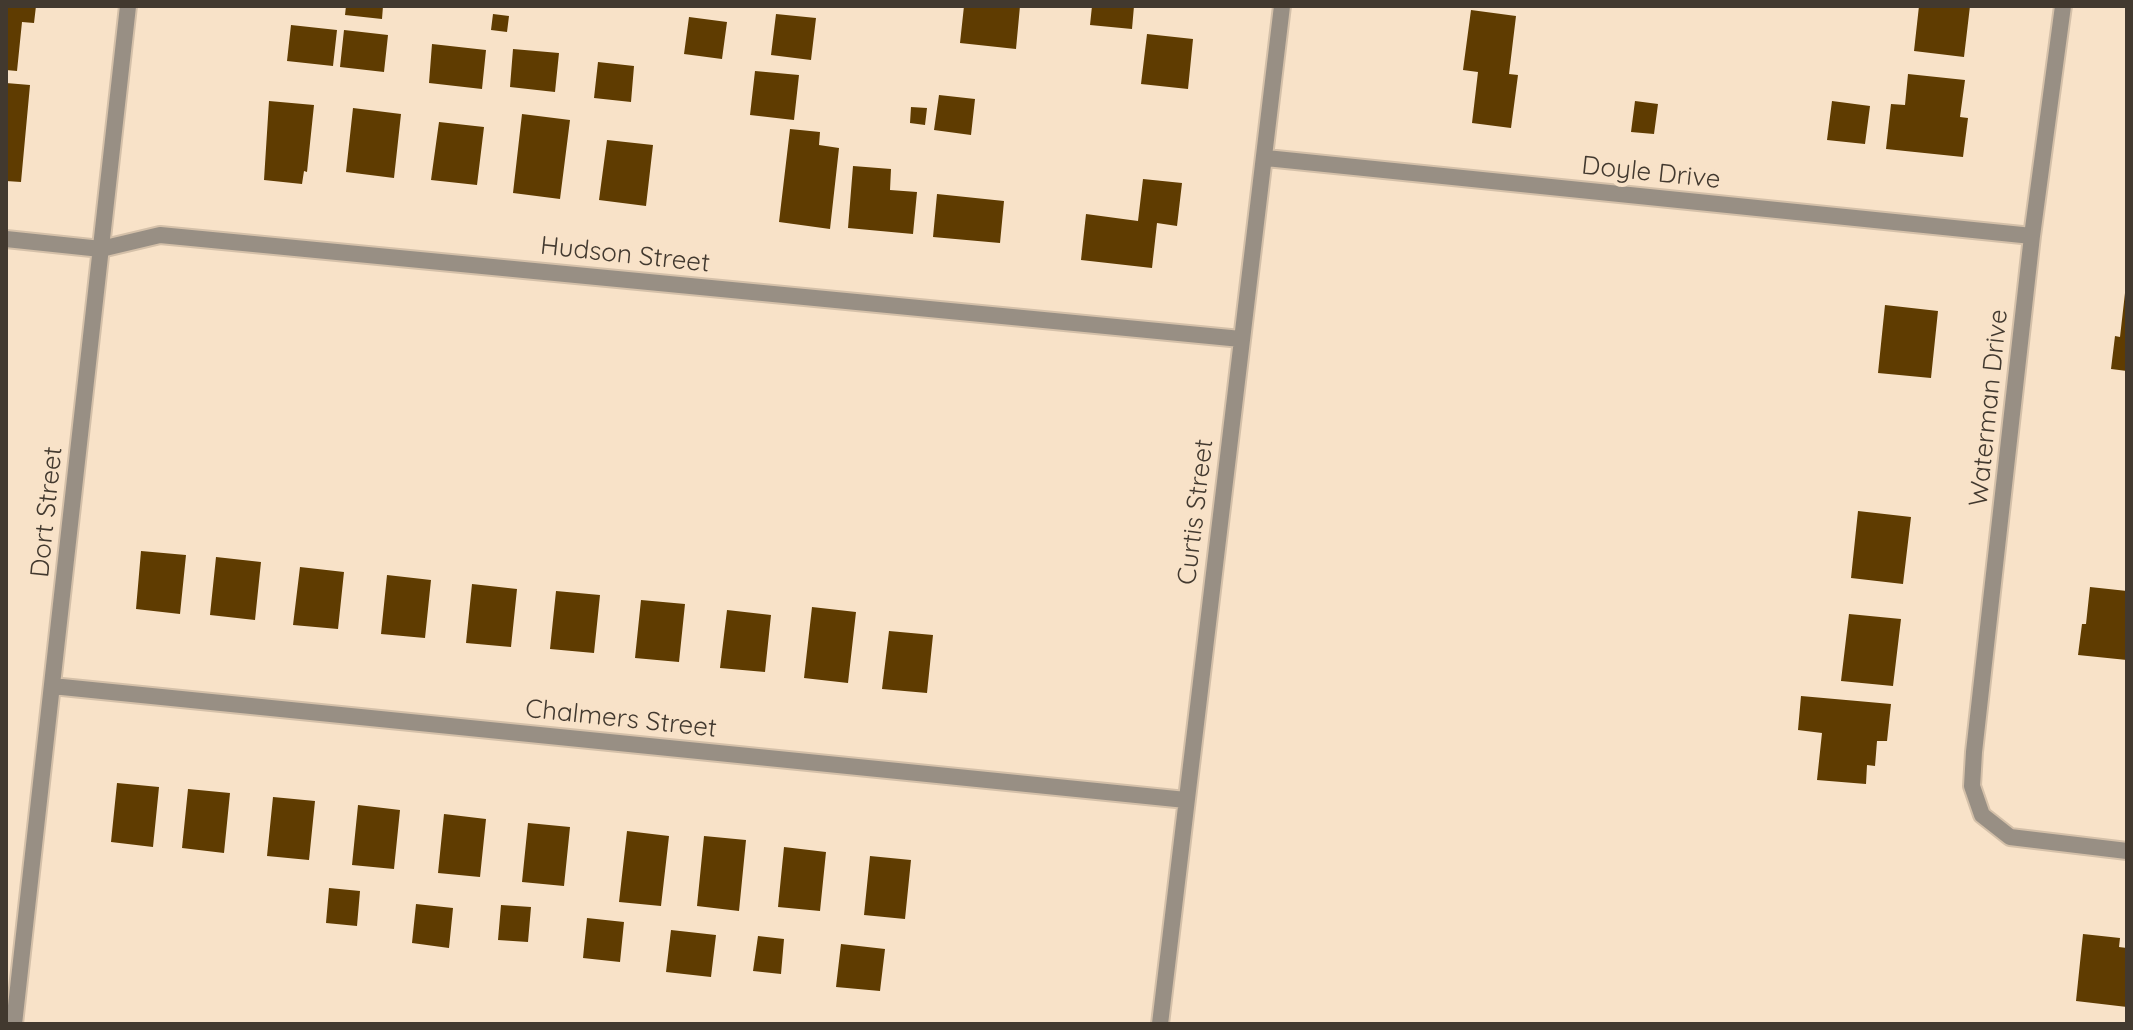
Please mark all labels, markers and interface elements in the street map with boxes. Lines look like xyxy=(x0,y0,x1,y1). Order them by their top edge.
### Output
street label: Doyle Drive xyxy=(1580,150,1722,196)
street label: Hudson Street xyxy=(539,231,711,279)
street label: Waterman Drive xyxy=(1963,308,2015,508)
street label: Curtis Street xyxy=(1172,437,1220,587)
street label: Dort Street xyxy=(25,445,69,579)
street label: Chalmers Street xyxy=(524,693,718,745)

